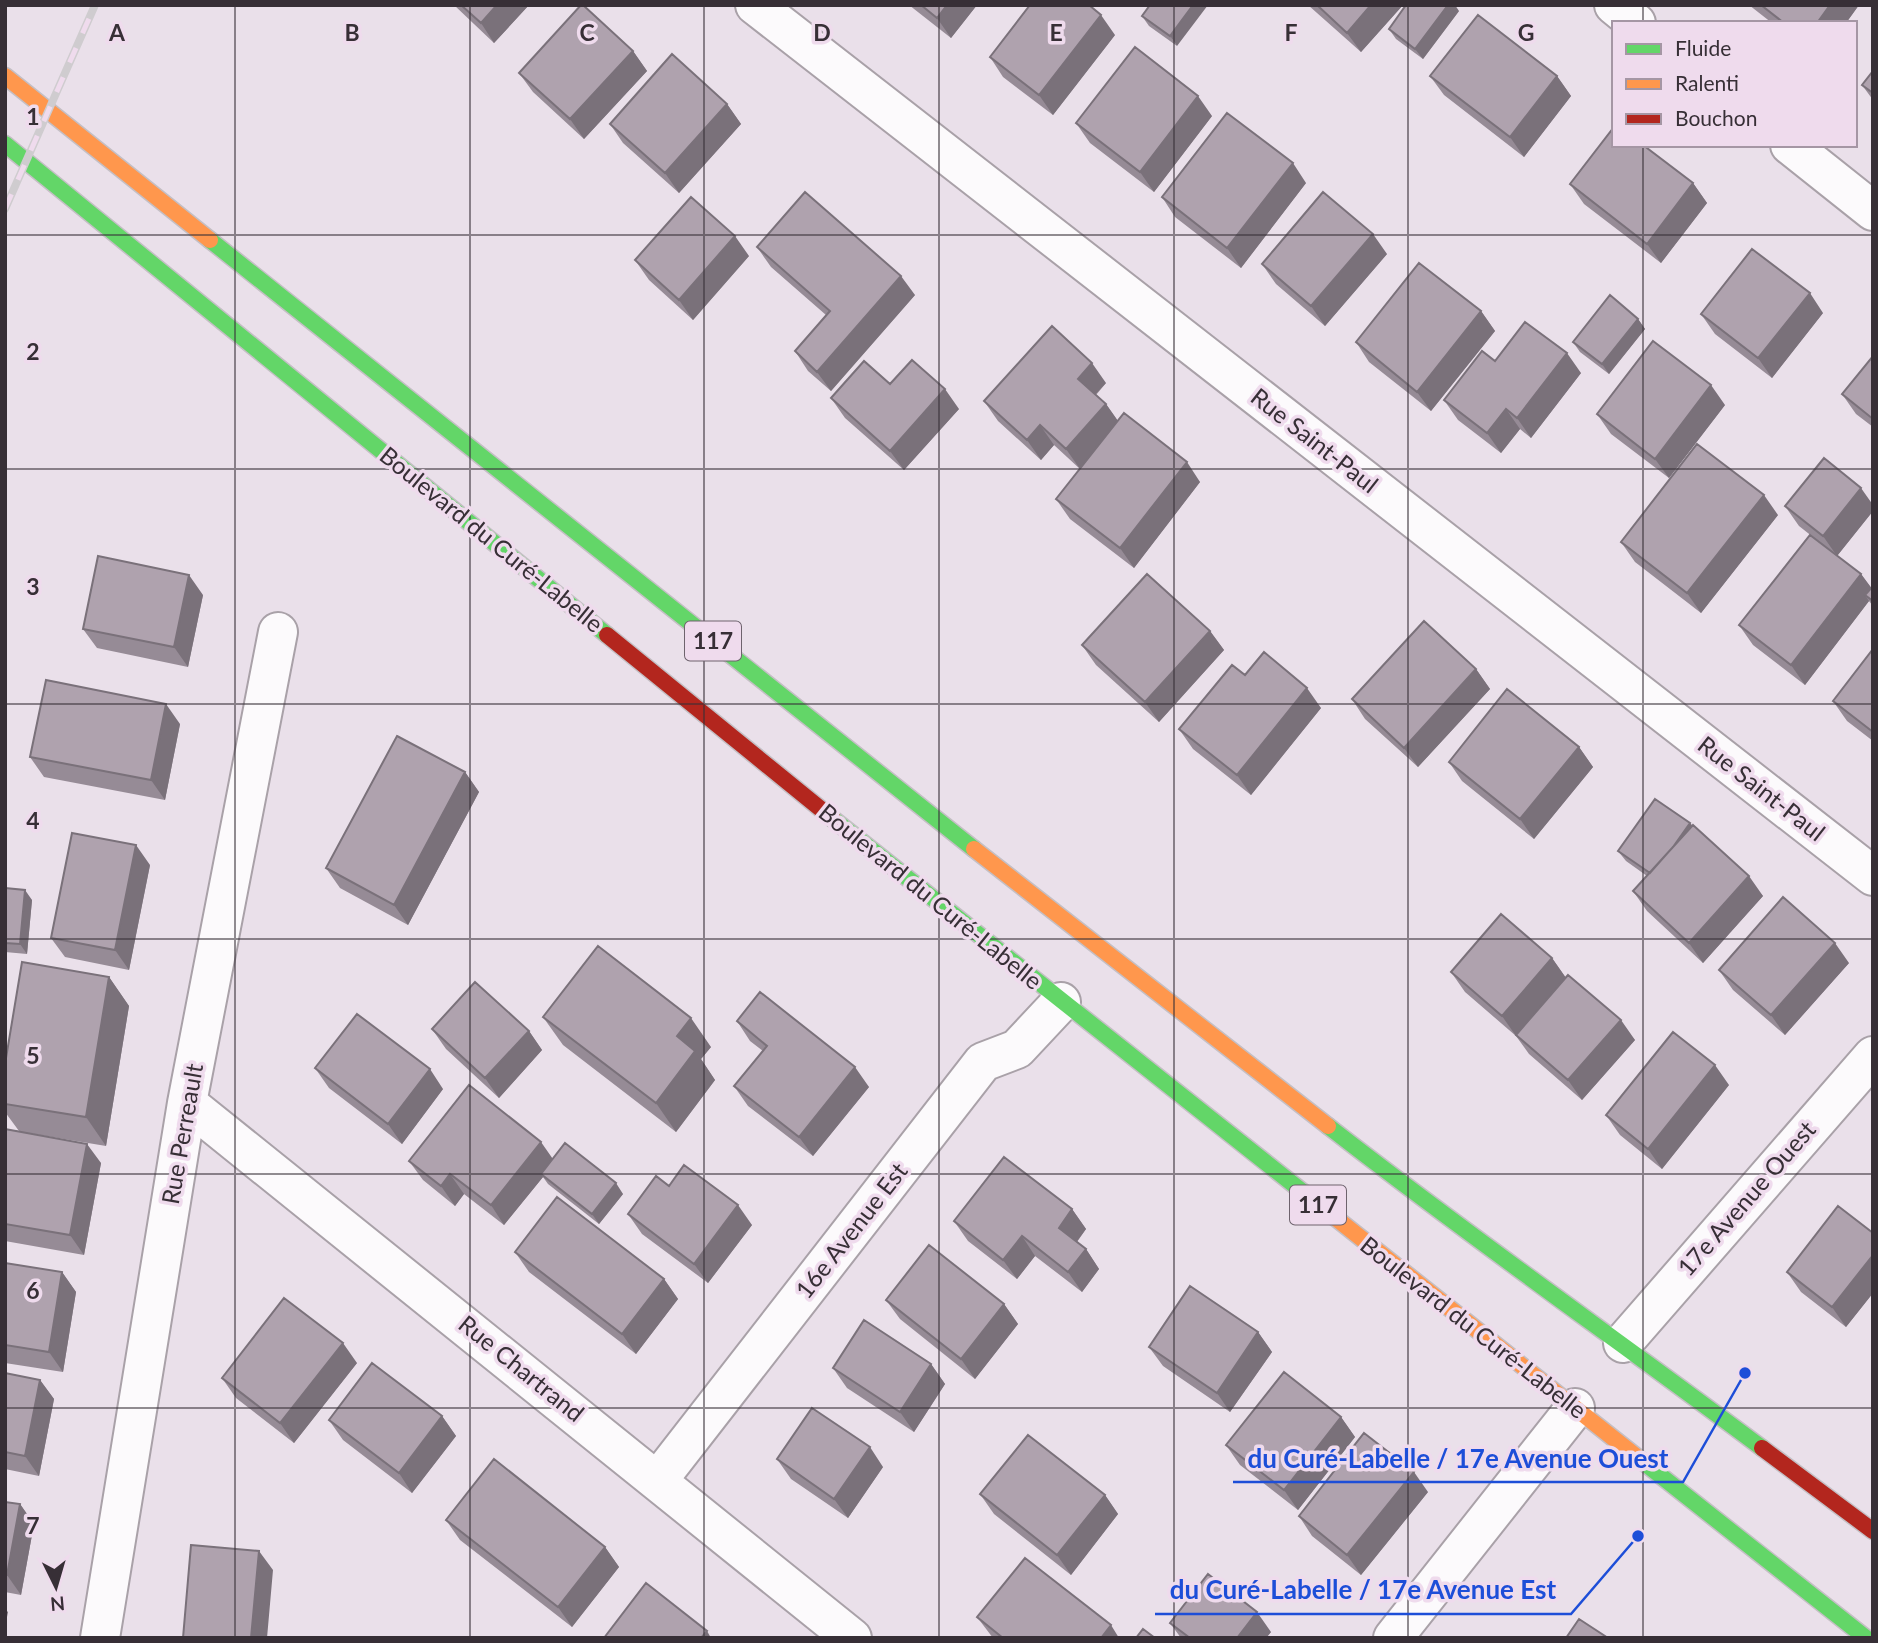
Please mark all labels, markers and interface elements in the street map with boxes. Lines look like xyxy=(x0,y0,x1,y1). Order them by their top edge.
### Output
text: A xyxy=(108,18,126,46)
text: B xyxy=(344,18,360,46)
text: C xyxy=(579,18,595,46)
text: D xyxy=(813,18,831,46)
text: E xyxy=(1049,18,1063,46)
text: F xyxy=(1284,18,1298,46)
text: G xyxy=(1518,18,1534,46)
legend xyxy=(1612,21,1857,147)
text: Fluide xyxy=(1675,35,1731,60)
text: Ralenti xyxy=(1675,70,1739,95)
text: 1 xyxy=(26,102,40,130)
text: Bouchon xyxy=(1675,105,1757,130)
text: 2 xyxy=(26,337,40,365)
street label: Rue Saint-Paul xyxy=(1246,381,1384,498)
street label: Boulevard du Curé-Labelle xyxy=(375,440,609,638)
text: 3 xyxy=(26,572,40,600)
road number: 117 xyxy=(685,622,741,660)
street label: Rue Saint-Paul xyxy=(1693,729,1831,846)
street label: Boulevard du Curé-Labelle xyxy=(814,797,1048,995)
text: 4 xyxy=(26,806,40,834)
text: 5 xyxy=(26,1041,40,1069)
street label: Rue Perreault xyxy=(155,1061,208,1206)
street label: 17e Avenue Ouest xyxy=(1671,1114,1821,1281)
street label: 16e Avenue Est xyxy=(789,1156,913,1304)
road number: 117 xyxy=(1290,1186,1346,1224)
street label: Boulevard du Curé-Labelle xyxy=(1355,1230,1593,1424)
text: 6 xyxy=(26,1276,40,1304)
street label: Rue Chartrand xyxy=(453,1309,590,1427)
callout: du Curé-Labelle / 17e Avenue Ouest xyxy=(1233,1435,1683,1482)
text: du Curé-Labelle / 17e Avenue Ouest xyxy=(1248,1442,1669,1474)
text: 7 xyxy=(26,1511,40,1539)
north arrow xyxy=(21,1552,91,1622)
callout: du Curé-Labelle / 17e Avenue Est xyxy=(1155,1567,1571,1614)
text: du Curé-Labelle / 17e Avenue Est xyxy=(1170,1573,1556,1605)
text: N xyxy=(49,1592,66,1617)

